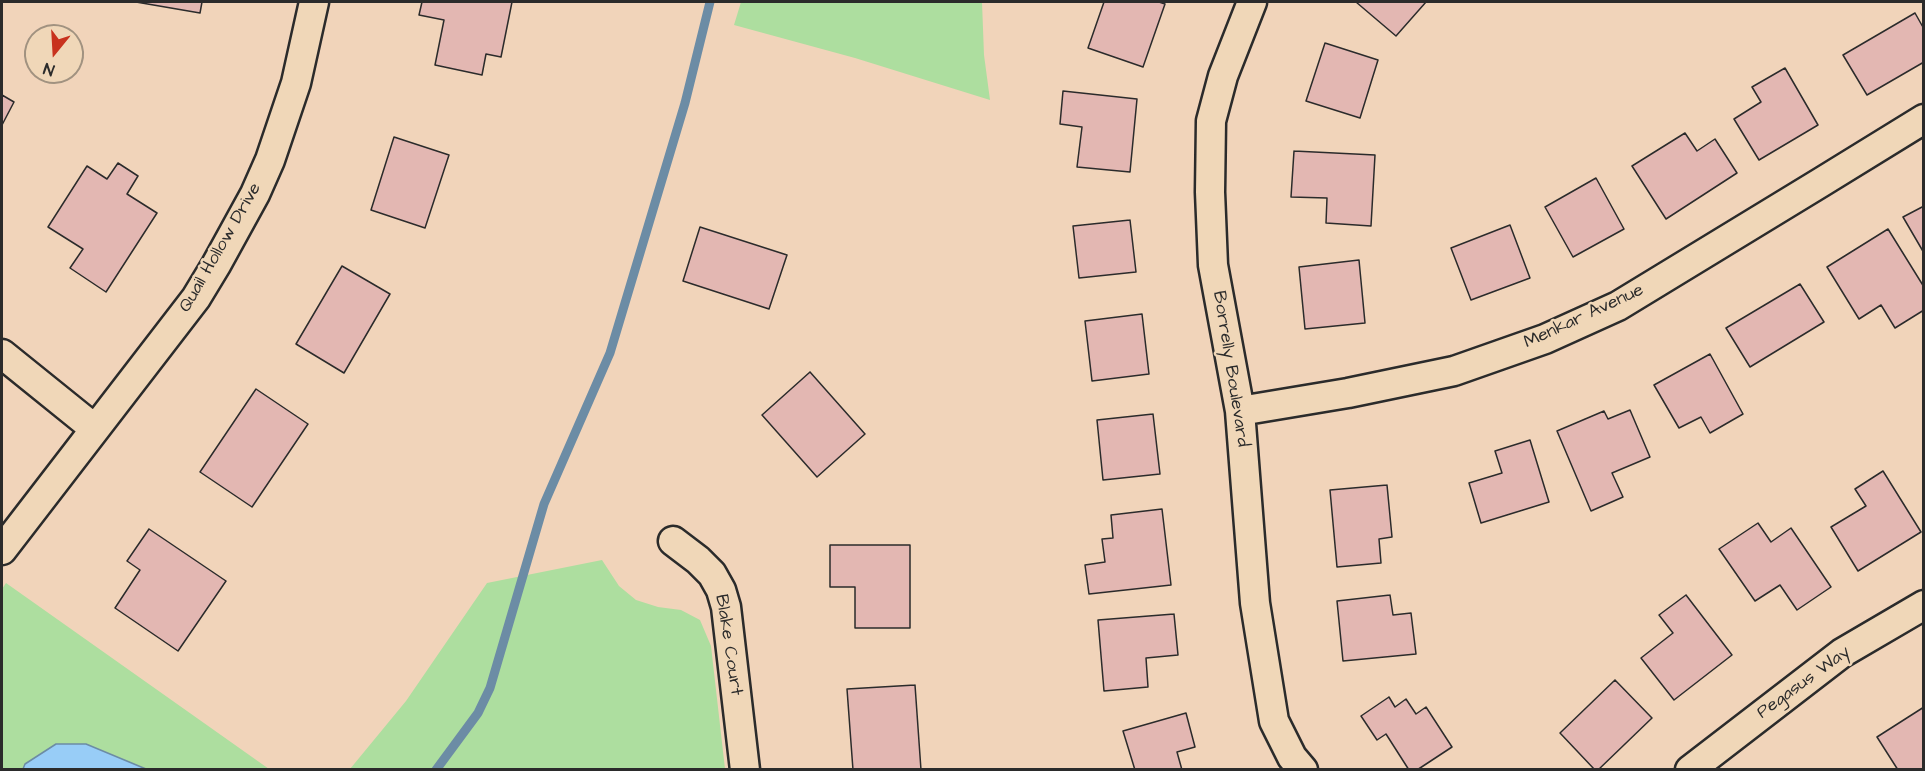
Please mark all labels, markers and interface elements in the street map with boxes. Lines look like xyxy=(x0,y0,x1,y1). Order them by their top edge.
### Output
north arrow xyxy=(24,24,84,84)
text: N xyxy=(41,57,57,81)
street label: Quail Hollow Drive xyxy=(175,179,267,317)
street label: Menkar Avenue xyxy=(1521,280,1647,354)
street label: Borrelly Boulevard xyxy=(1207,290,1253,448)
street label: Blake Court xyxy=(709,593,747,697)
street label: Pegasus Way xyxy=(1753,642,1855,724)

